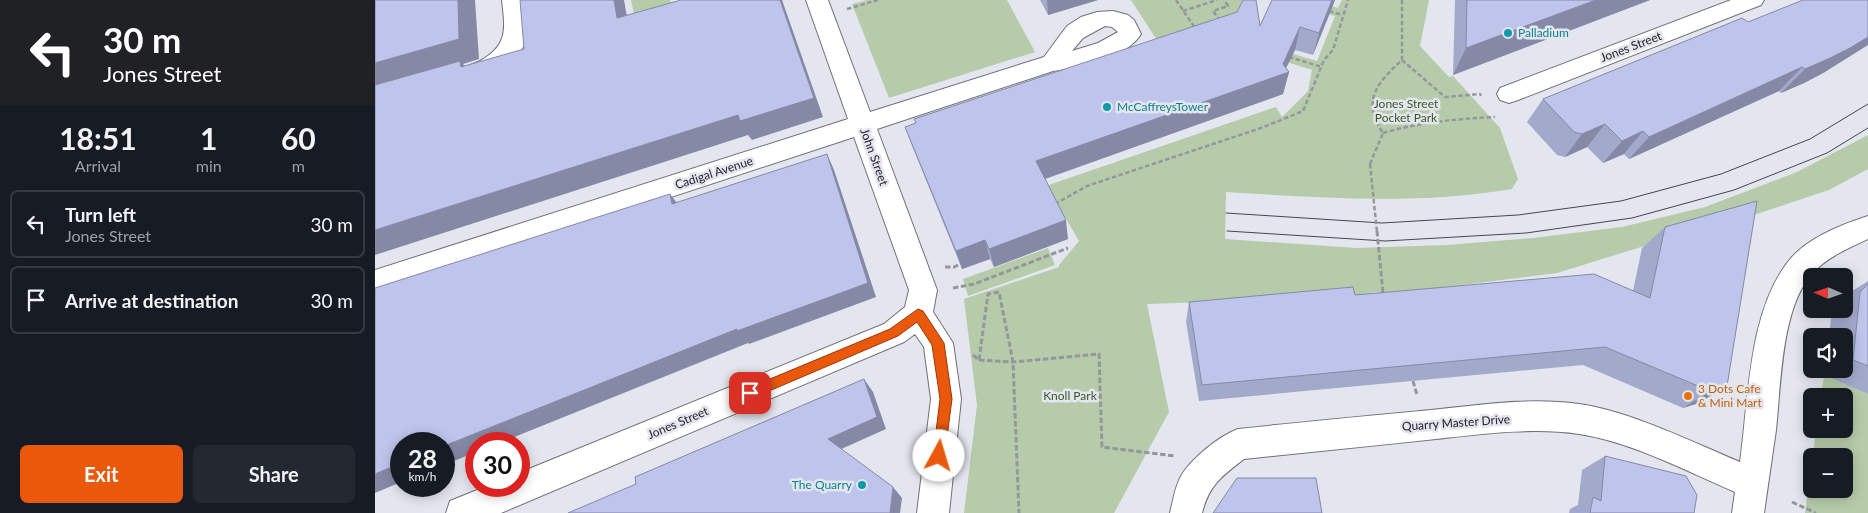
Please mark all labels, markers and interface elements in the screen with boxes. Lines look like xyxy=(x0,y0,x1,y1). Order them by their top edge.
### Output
text: 30 m xyxy=(103,18,181,60)
icon: left xyxy=(20,20,85,85)
place label: Palladium xyxy=(1518,25,1569,40)
marker: Palladium xyxy=(1502,27,1514,39)
street label: Jones Street xyxy=(1598,28,1664,65)
text: Jones Street xyxy=(103,60,221,87)
park label: Jones Street Pocket Park xyxy=(1374,96,1439,125)
place label: McCaffreysTower xyxy=(1117,99,1209,114)
marker: McCaffreysTower xyxy=(1101,101,1113,113)
text: 18:51 xyxy=(59,120,137,156)
text: 1 xyxy=(200,120,217,156)
text: 60 xyxy=(281,120,316,156)
street label: John Street xyxy=(857,126,892,188)
street label: Cadigal Avenue xyxy=(673,153,755,192)
text: Arrival xyxy=(75,156,121,175)
text: min xyxy=(196,156,222,175)
text: m xyxy=(292,156,305,175)
text: Turn left xyxy=(65,203,136,226)
icon: left xyxy=(22,210,50,238)
text: 30 m xyxy=(310,213,353,236)
text: Jones Street xyxy=(65,226,151,245)
north arrow xyxy=(1803,268,1853,318)
map controls xyxy=(1803,268,1853,498)
icon: arrive xyxy=(22,286,50,314)
text: Arrive at destination xyxy=(65,289,238,312)
text: 30 m xyxy=(310,289,353,312)
button: sound xyxy=(1803,328,1853,378)
pin xyxy=(729,372,771,414)
icon: arrive xyxy=(736,379,764,407)
place label: 3 Dots Cafe & Mini Mart xyxy=(1698,381,1762,410)
park label: Knoll Park xyxy=(1043,388,1098,403)
button: + xyxy=(1803,388,1853,438)
marker: 3 Dots Cafe & Mini Mart xyxy=(1682,390,1694,402)
street label: Jones Street xyxy=(645,403,711,442)
street label: Quarry Master Drive xyxy=(1401,411,1511,434)
position arrow xyxy=(912,429,964,481)
speed limit sign: 30 xyxy=(465,432,530,497)
text: 28 xyxy=(408,443,437,473)
button: Exit xyxy=(20,445,183,503)
button: Share xyxy=(193,445,355,503)
button: − xyxy=(1803,448,1853,498)
text: km/h xyxy=(408,469,437,484)
place label: The Quarry xyxy=(792,477,853,492)
marker: The Quarry xyxy=(856,479,868,491)

